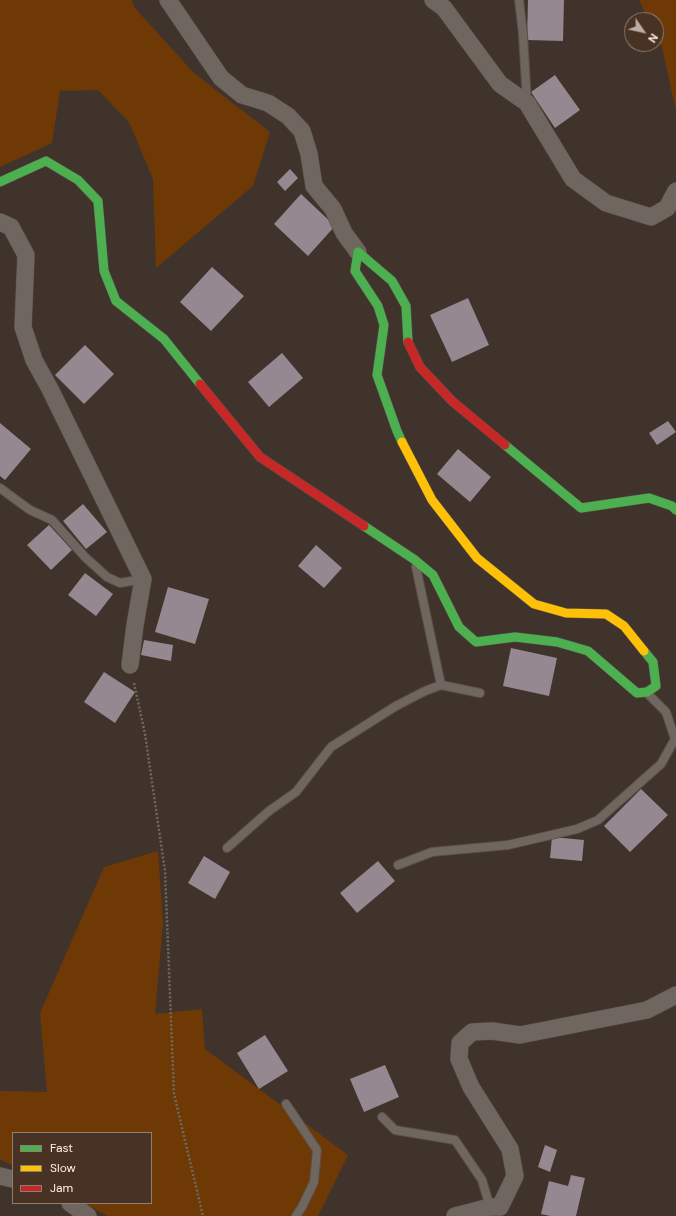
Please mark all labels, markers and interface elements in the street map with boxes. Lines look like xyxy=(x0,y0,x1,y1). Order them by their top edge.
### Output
north arrow xyxy=(624,12,664,52)
text: N xyxy=(645,31,661,45)
legend xyxy=(12,1132,152,1204)
text: Fast xyxy=(50,1140,73,1156)
text: Slow xyxy=(50,1160,76,1176)
text: Jam xyxy=(50,1180,73,1196)

